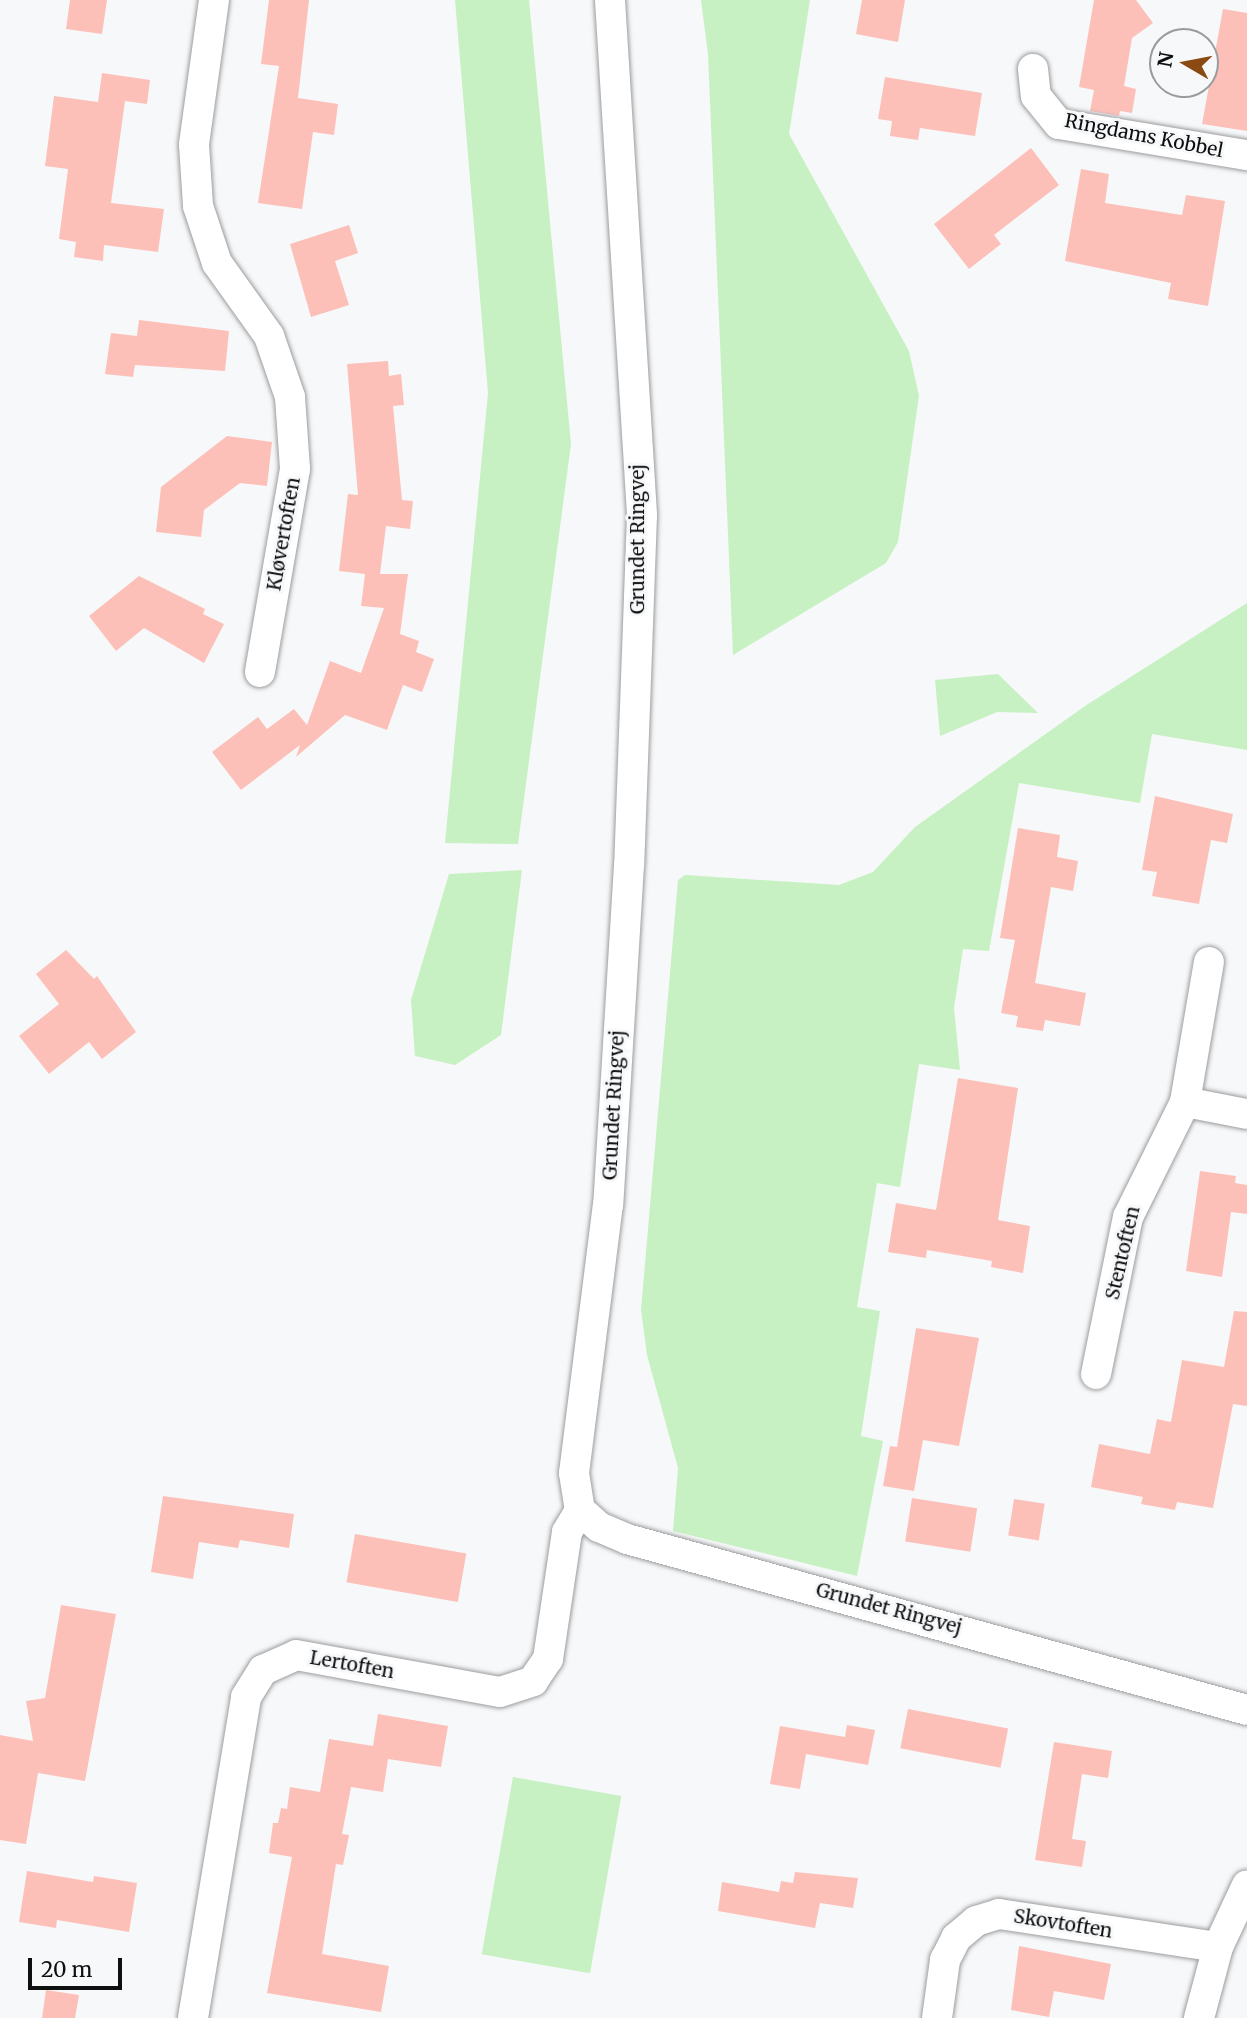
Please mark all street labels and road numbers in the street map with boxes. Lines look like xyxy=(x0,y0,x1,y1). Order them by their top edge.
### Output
street label: Ringdams Kobbel xyxy=(1063,109,1225,163)
street label: Grundet Ringvej xyxy=(627,464,649,614)
street label: Kløvertoften xyxy=(263,475,305,593)
street label: Grundet Ringvej xyxy=(599,1029,629,1181)
street label: Stentoften xyxy=(1101,1204,1145,1302)
street label: Grundet Ringvej xyxy=(814,1579,964,1639)
street label: Lertoften xyxy=(308,1646,396,1684)
street label: Skovtoften xyxy=(1012,1905,1114,1943)

